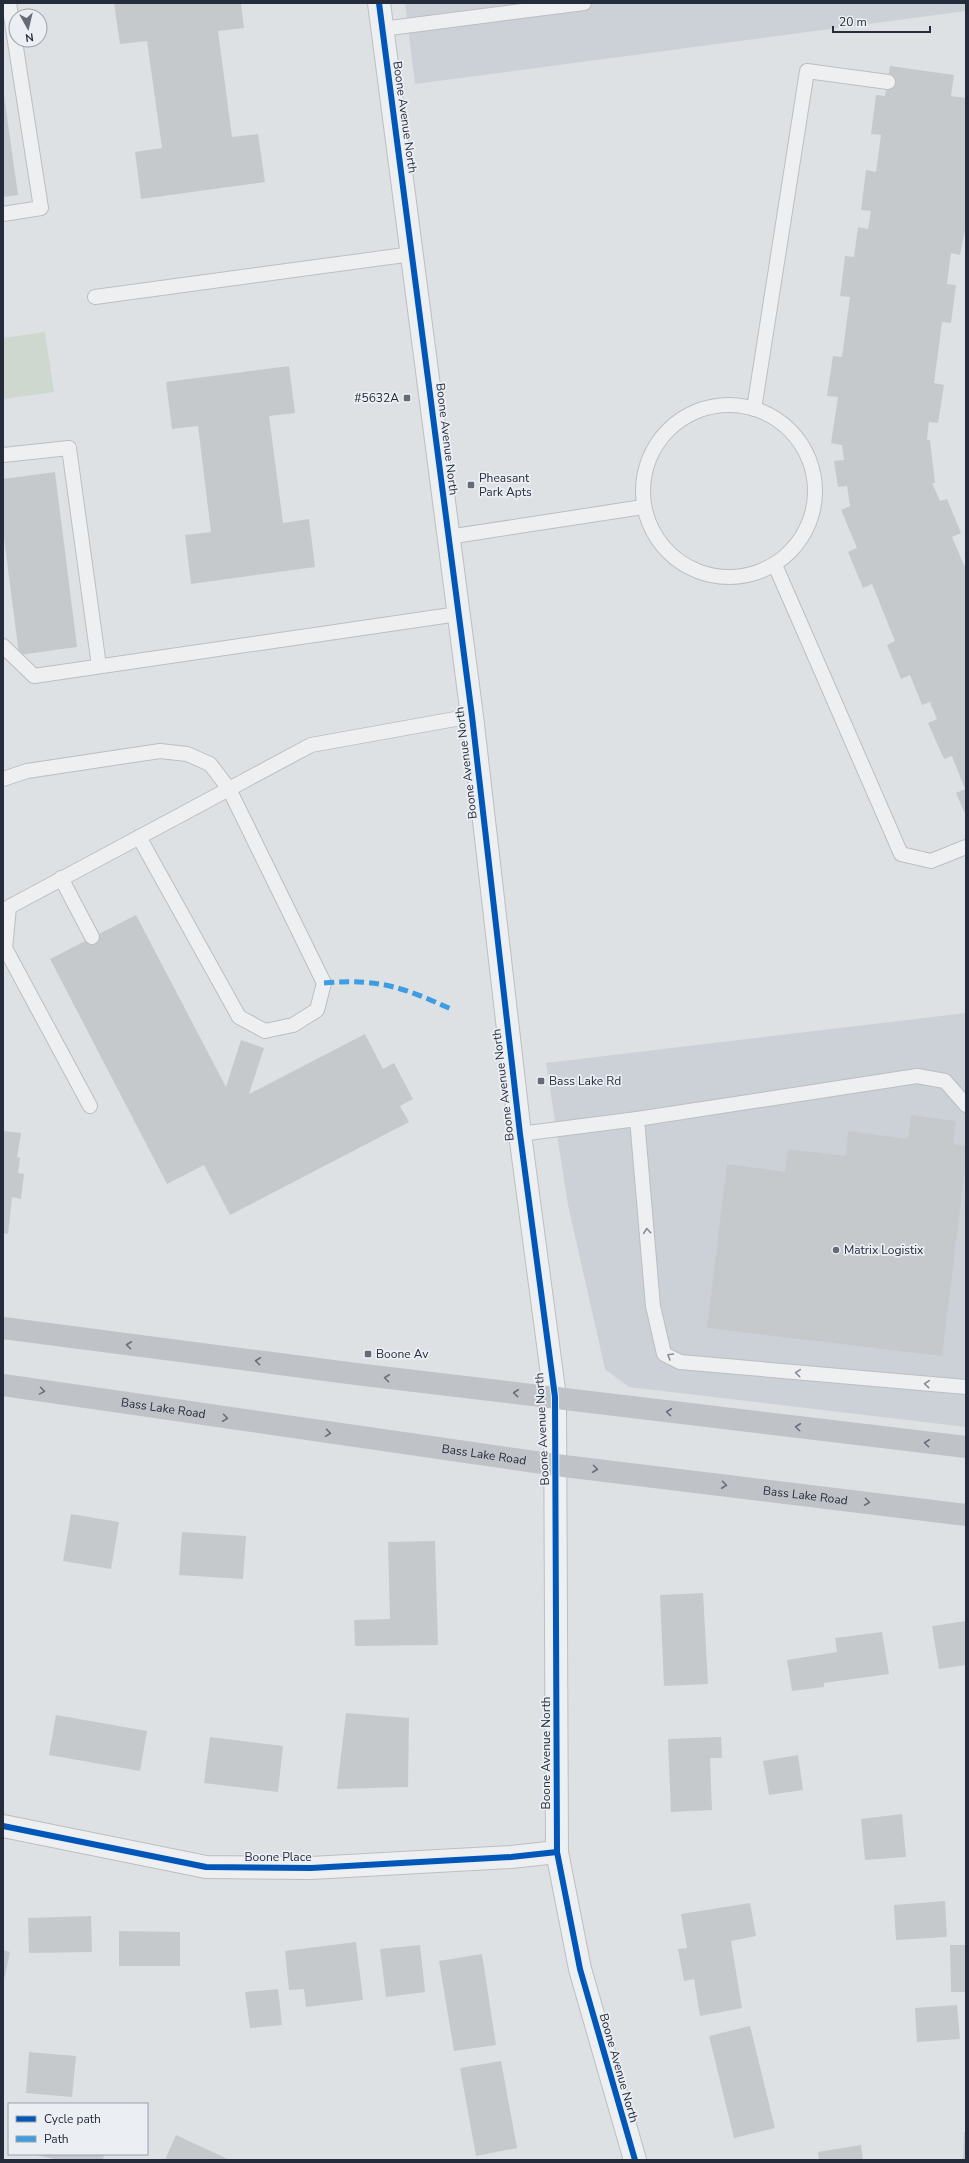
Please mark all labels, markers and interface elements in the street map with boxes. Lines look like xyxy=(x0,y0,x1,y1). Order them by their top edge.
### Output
north arrow xyxy=(8,8,48,48)
scale bar xyxy=(833,8,930,34)
text: 20 m xyxy=(839,14,867,30)
text: N xyxy=(24,29,34,45)
street label: Boone Avenue North xyxy=(389,60,421,174)
street label: Boone Avenue North xyxy=(432,382,462,496)
place label: #5632A xyxy=(354,390,399,406)
marker: #5632A xyxy=(402,393,412,403)
place label: Pheasant Park Apts xyxy=(479,470,532,500)
marker: Pheasant Park Apts xyxy=(466,480,476,490)
street label: Boone Avenue North xyxy=(451,706,481,820)
street label: Boone Avenue North xyxy=(488,1028,518,1142)
place label: Bass Lake Rd xyxy=(549,1073,621,1089)
marker: Bass Lake Rd xyxy=(536,1076,546,1086)
one-way arrow xyxy=(643,1228,652,1234)
place label: Matrix Logistix xyxy=(844,1242,924,1258)
marker: Matrix Logistix xyxy=(831,1245,841,1255)
one-way arrow xyxy=(126,1341,132,1350)
place label: Boone Av xyxy=(376,1346,429,1362)
marker: Boone Av xyxy=(363,1349,373,1359)
one-way arrow xyxy=(667,1354,674,1361)
one-way arrow xyxy=(255,1357,261,1366)
one-way arrow xyxy=(795,1368,801,1377)
street label: Boone Avenue North xyxy=(531,1372,553,1486)
one-way arrow xyxy=(384,1374,390,1383)
one-way arrow xyxy=(924,1380,930,1389)
one-way arrow xyxy=(38,1386,45,1395)
one-way arrow xyxy=(513,1388,519,1397)
street label: Bass Lake Road xyxy=(120,1394,207,1422)
one-way arrow xyxy=(666,1408,672,1417)
one-way arrow xyxy=(222,1413,229,1422)
one-way arrow xyxy=(795,1423,801,1432)
one-way arrow xyxy=(325,1428,331,1437)
one-way arrow xyxy=(924,1439,930,1448)
street label: Bass Lake Road xyxy=(441,1441,527,1469)
one-way arrow xyxy=(592,1465,598,1474)
one-way arrow xyxy=(721,1480,727,1489)
street label: Bass Lake Road xyxy=(762,1482,849,1509)
one-way arrow xyxy=(864,1498,870,1507)
street label: Boone Avenue North xyxy=(538,1697,554,1809)
street label: Boone Place xyxy=(244,1849,312,1865)
street label: Boone Avenue North xyxy=(596,2012,642,2124)
legend xyxy=(8,2103,148,2155)
text: Cycle path xyxy=(44,2111,101,2127)
text: Path xyxy=(44,2131,69,2147)

